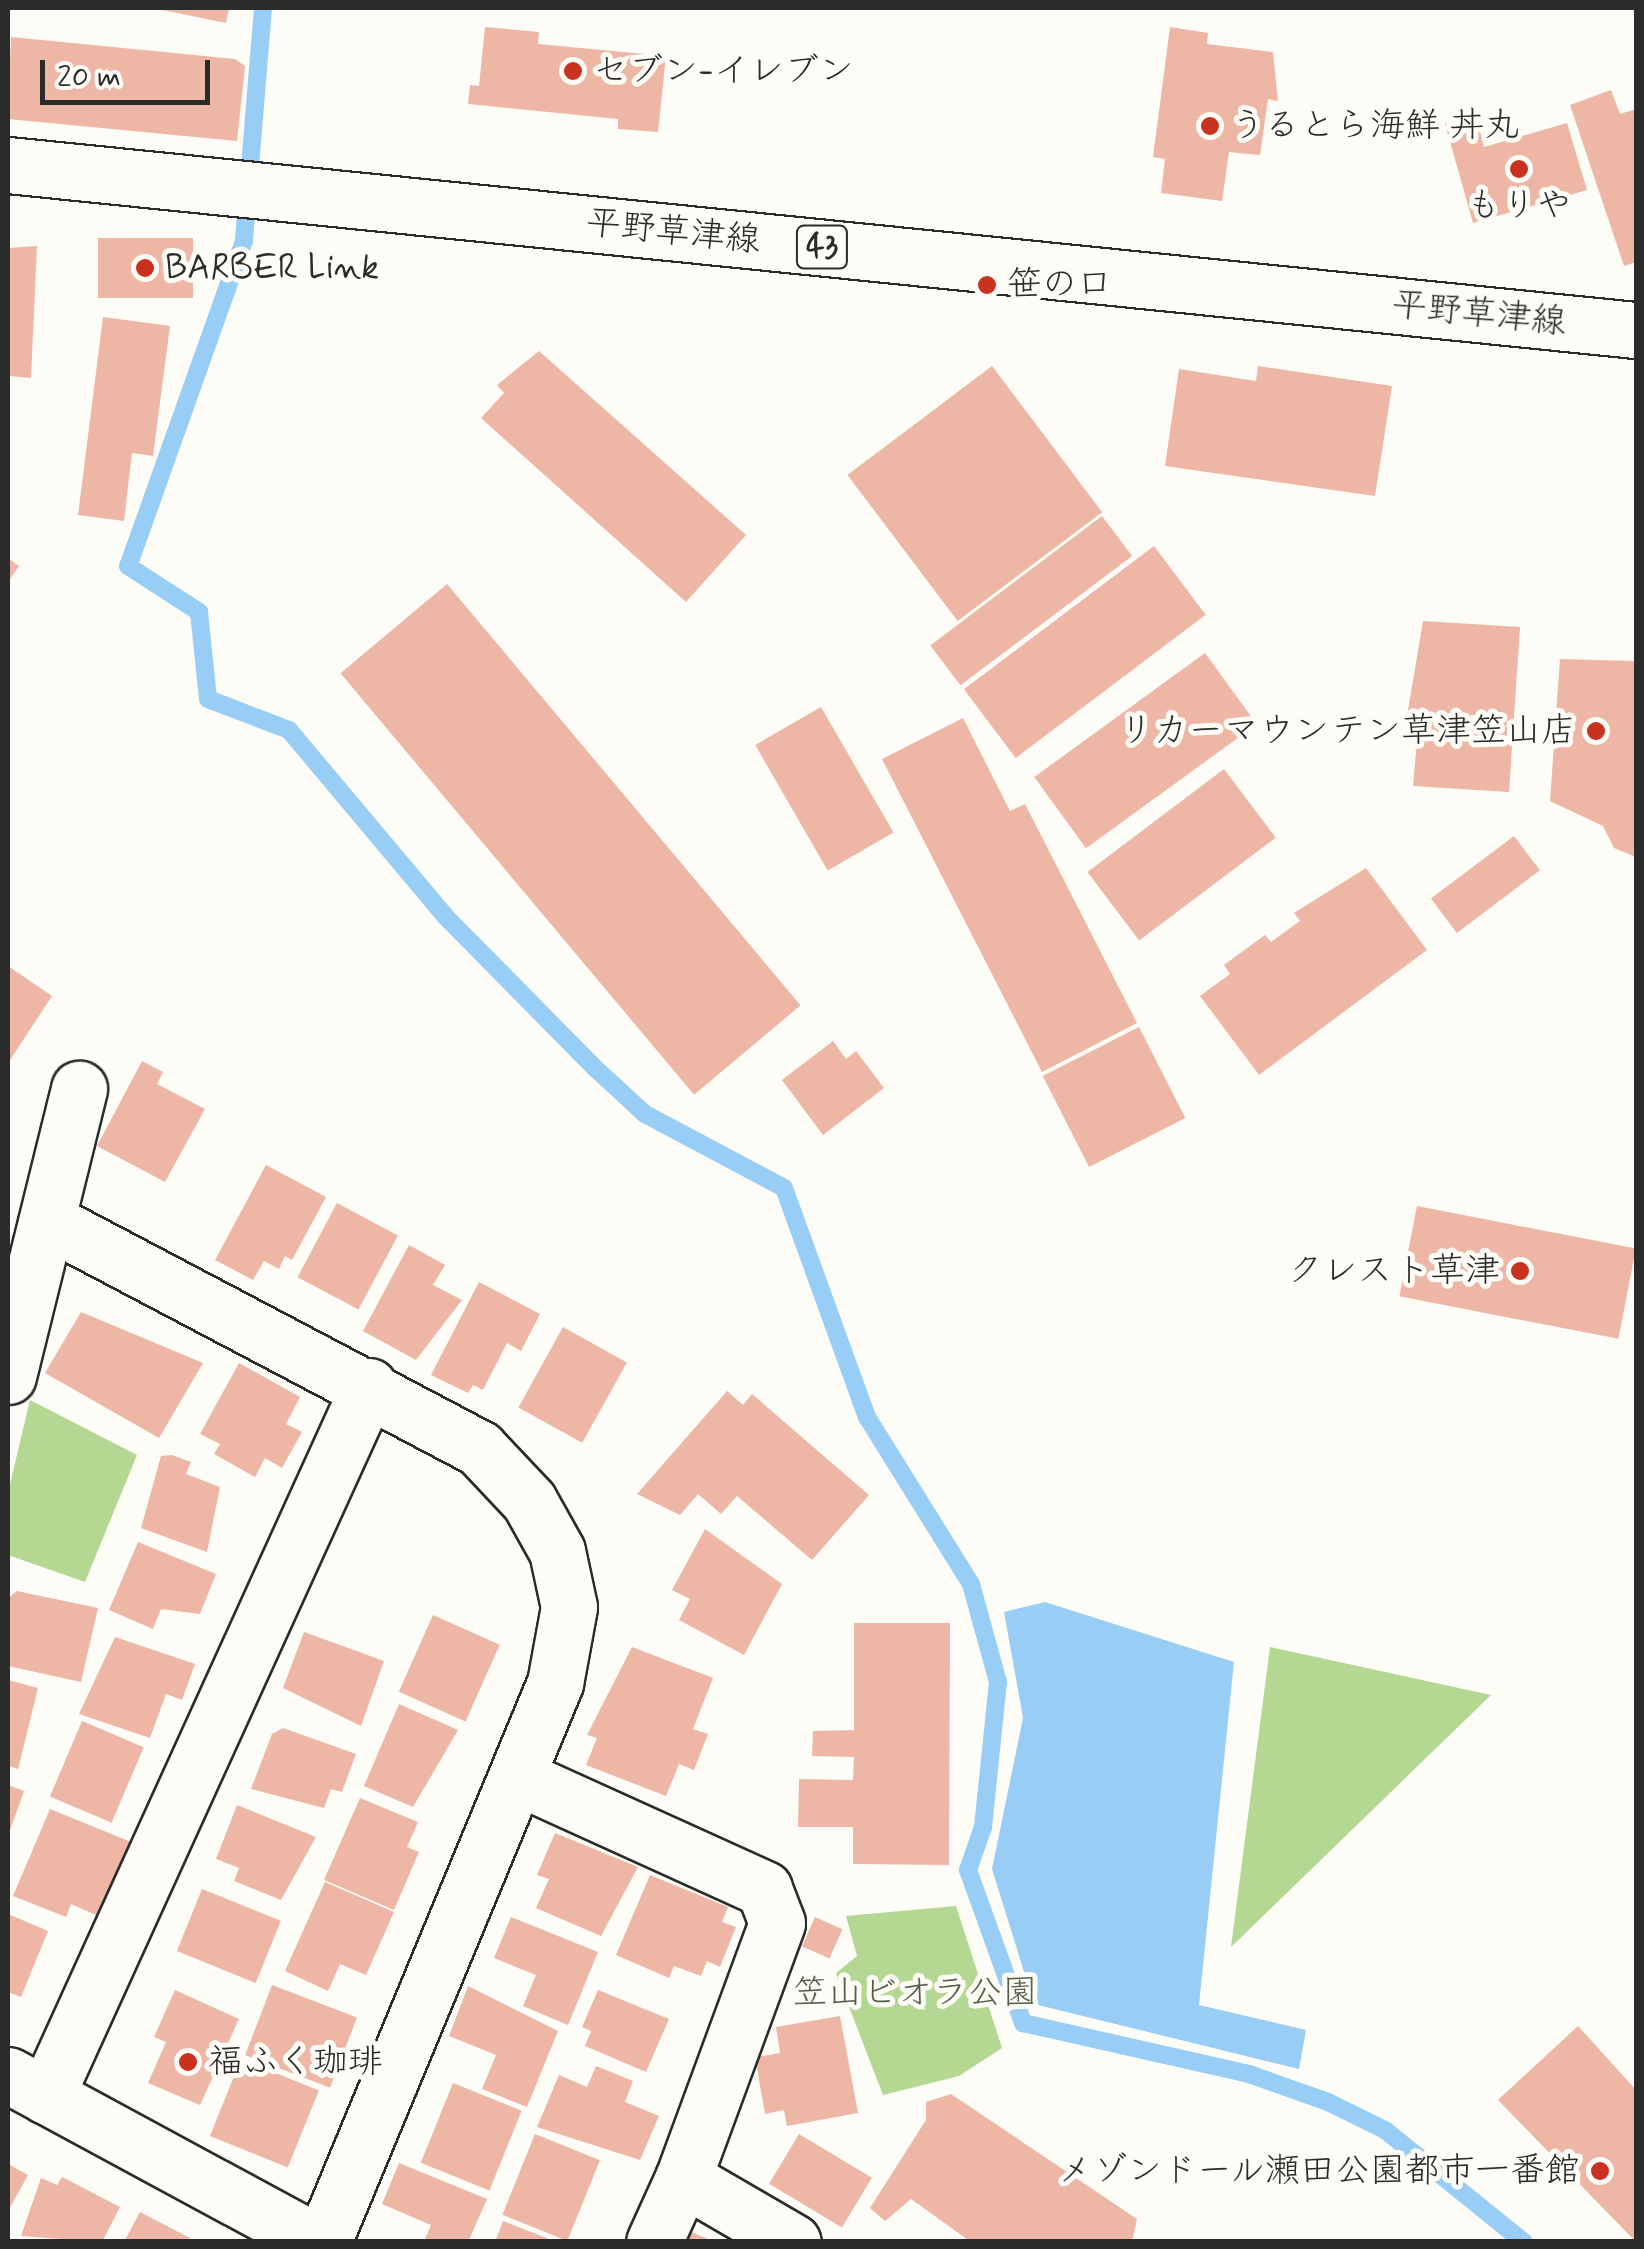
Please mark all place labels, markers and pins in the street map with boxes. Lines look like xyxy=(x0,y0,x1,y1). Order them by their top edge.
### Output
place label: セブン-イレブン xyxy=(593,50,854,92)
marker: セブン-イレブン xyxy=(562,60,584,82)
place label: うるとら海鮮 丼丸 xyxy=(1230,105,1519,147)
marker: うるとら海鮮 丼丸 xyxy=(1199,115,1221,137)
marker: もりや xyxy=(1508,158,1530,180)
place label: もりや xyxy=(1467,185,1571,227)
place label: BARBER Link xyxy=(165,247,374,289)
marker: BARBER Link xyxy=(134,257,156,279)
place label: 笹の口 xyxy=(1007,264,1112,306)
marker: 笹の口 xyxy=(976,274,998,296)
place label: リカーマウンテン草津笠山店 xyxy=(1121,710,1576,752)
marker: リカーマウンテン草津笠山店 xyxy=(1585,720,1607,742)
place label: クレスト草津 xyxy=(1290,1250,1500,1292)
marker: クレスト草津 xyxy=(1509,1260,1531,1282)
place label: 福ふく珈琲 xyxy=(208,2041,383,2083)
marker: 福ふく珈琲 xyxy=(177,2051,199,2073)
place label: メゾンドール瀬田公園都市一番館 xyxy=(1055,2150,1580,2192)
marker: メゾンドール瀬田公園都市一番館 xyxy=(1589,2160,1611,2182)

